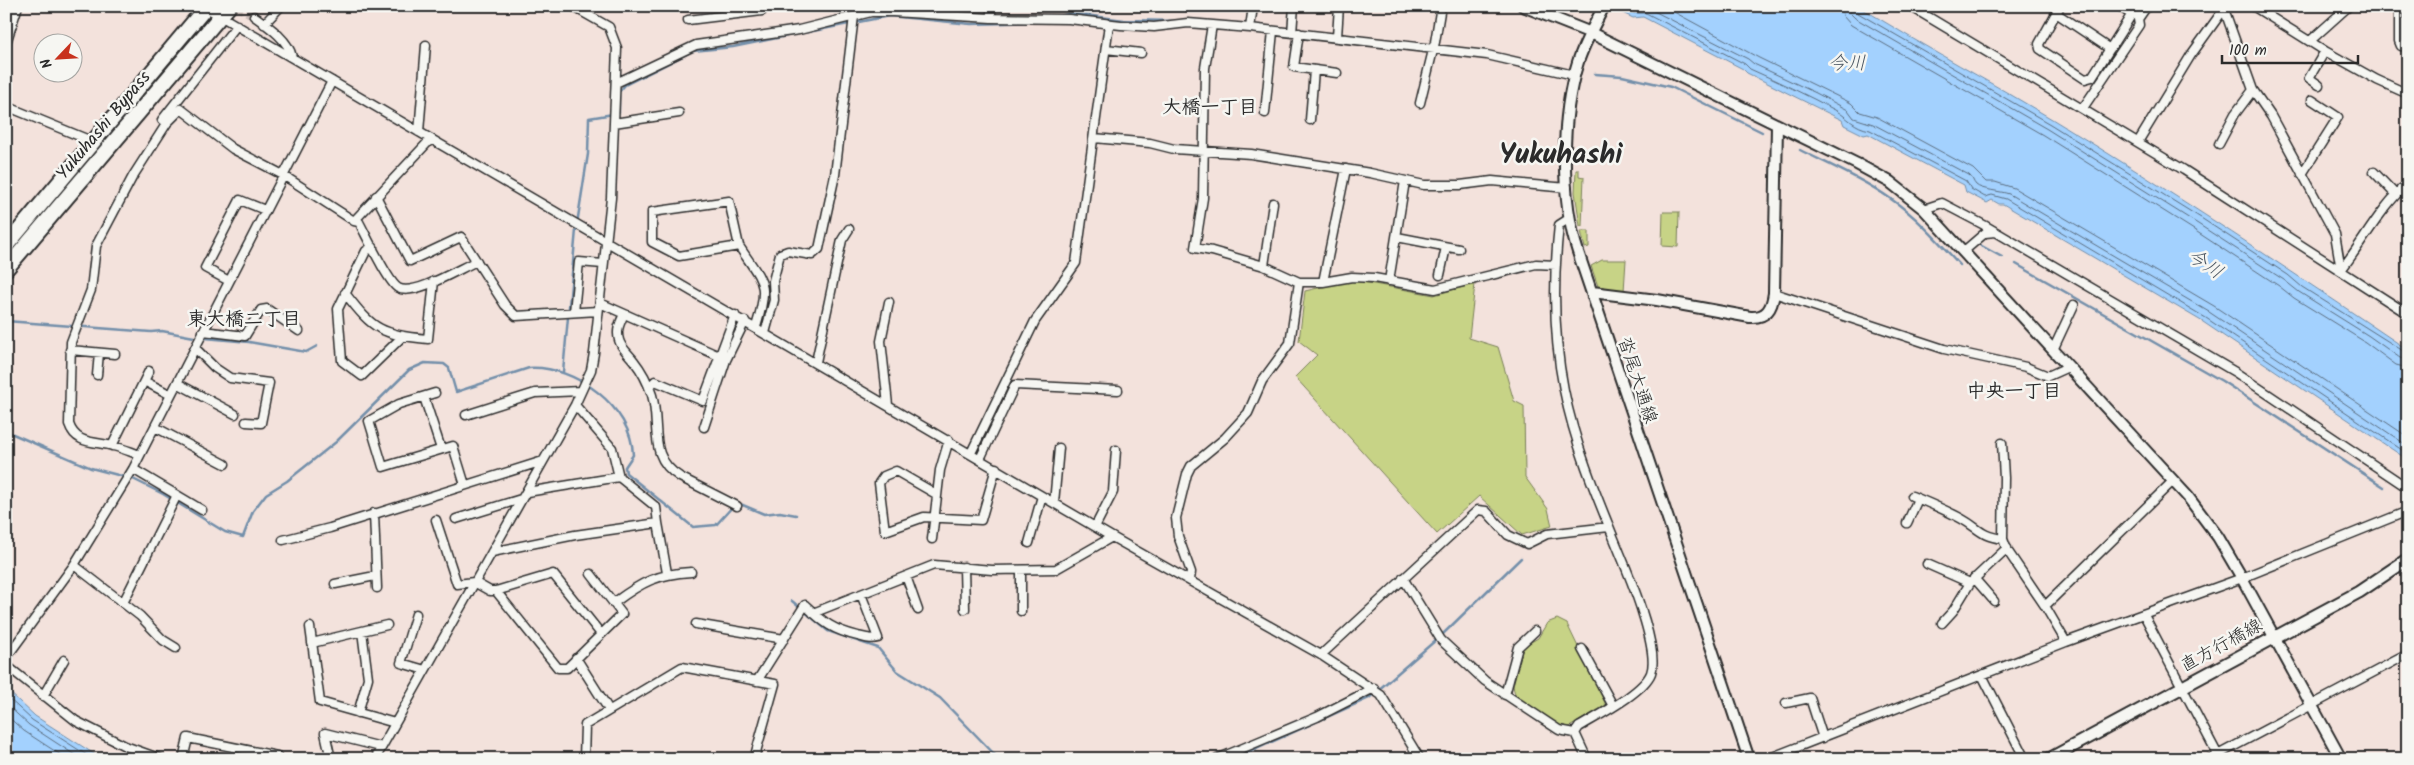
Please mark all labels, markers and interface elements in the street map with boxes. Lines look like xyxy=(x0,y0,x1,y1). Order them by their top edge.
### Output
north arrow xyxy=(32,32,82,82)
scale bar xyxy=(2222,32,2358,64)
text: 100 m xyxy=(2229,39,2267,63)
water label: 今川 xyxy=(1828,49,1866,79)
text: N xyxy=(35,54,59,72)
street label: Yukuhashi Bypass xyxy=(50,65,159,187)
district label: 大橋一丁目 xyxy=(1162,93,1258,123)
district label: Yukuhashi xyxy=(1500,133,1623,178)
water label: 今川 xyxy=(2181,242,2229,288)
district label: 東大橋二丁目 xyxy=(187,305,301,335)
street label: 沓尾大通線 xyxy=(1609,333,1664,428)
district label: 中央一丁目 xyxy=(1966,377,2062,407)
street label: 直方行橋線 xyxy=(2175,612,2268,681)

